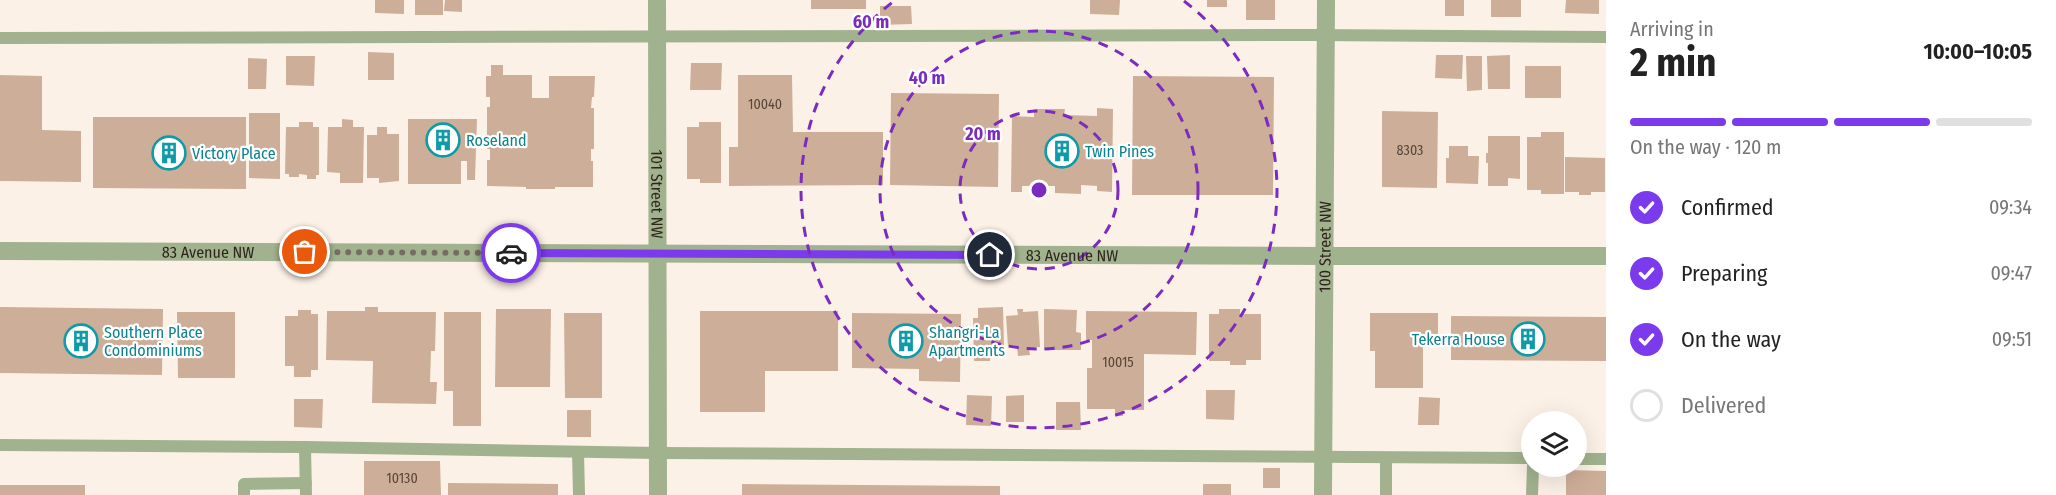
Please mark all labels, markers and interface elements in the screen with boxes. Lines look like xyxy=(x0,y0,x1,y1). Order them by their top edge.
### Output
text: 60 m xyxy=(853,11,889,33)
text: Arriving in xyxy=(1630,17,1714,41)
text: 10:00–10:05 xyxy=(1924,38,2032,65)
text: 2 min xyxy=(1630,40,1716,86)
text: 40 m xyxy=(909,67,945,89)
house number: 10040 xyxy=(748,96,782,113)
building icon: Roseland xyxy=(425,122,461,158)
text: 20 m xyxy=(964,123,1001,145)
place label: Roseland xyxy=(466,131,527,150)
building icon: Twin Pines xyxy=(1044,133,1080,169)
building icon: Victory Place xyxy=(151,135,187,171)
text: On the way · 120 m xyxy=(1630,135,1781,159)
place label: Twin Pines xyxy=(1085,142,1154,161)
house number: 8303 xyxy=(1397,142,1423,159)
place label: Victory Place xyxy=(192,144,276,163)
street label: 101 Street NW xyxy=(648,149,667,239)
centre of rings xyxy=(1029,180,1049,200)
icon: check xyxy=(1630,191,1663,224)
text: Confirmed xyxy=(1681,194,1774,221)
text: 09:34 xyxy=(1989,195,2032,219)
street label: 100 Street NW xyxy=(1315,201,1334,293)
courier xyxy=(481,223,541,283)
pin xyxy=(279,226,330,277)
pin xyxy=(964,229,1015,280)
icon: bag xyxy=(288,235,321,268)
icon: car xyxy=(495,237,528,270)
icon: home xyxy=(973,238,1006,271)
street label: 83 Avenue NW xyxy=(162,242,254,261)
street label: 83 Avenue NW xyxy=(1026,245,1118,265)
icon: check xyxy=(1630,257,1663,290)
text: Preparing xyxy=(1681,260,1767,287)
text: 09:47 xyxy=(1990,261,2032,285)
building icon: Tekerra House xyxy=(1510,321,1546,357)
building icon: Southern Place Condominiums xyxy=(63,323,99,359)
place label: Southern Place Condominiums xyxy=(104,323,203,360)
building icon: Shangri-La Apartments xyxy=(888,323,924,359)
place label: Shangri-La Apartments xyxy=(929,323,1005,360)
icon: check xyxy=(1630,323,1663,356)
text: On the way xyxy=(1681,326,1781,353)
text: 09:51 xyxy=(1992,327,2032,351)
place label: Tekerra House xyxy=(1412,330,1505,349)
house number: 10015 xyxy=(1102,354,1134,371)
text: Delivered xyxy=(1681,392,1766,419)
map controls xyxy=(1521,411,1587,477)
button: layers xyxy=(1521,411,1587,477)
house number: 10130 xyxy=(386,470,418,487)

